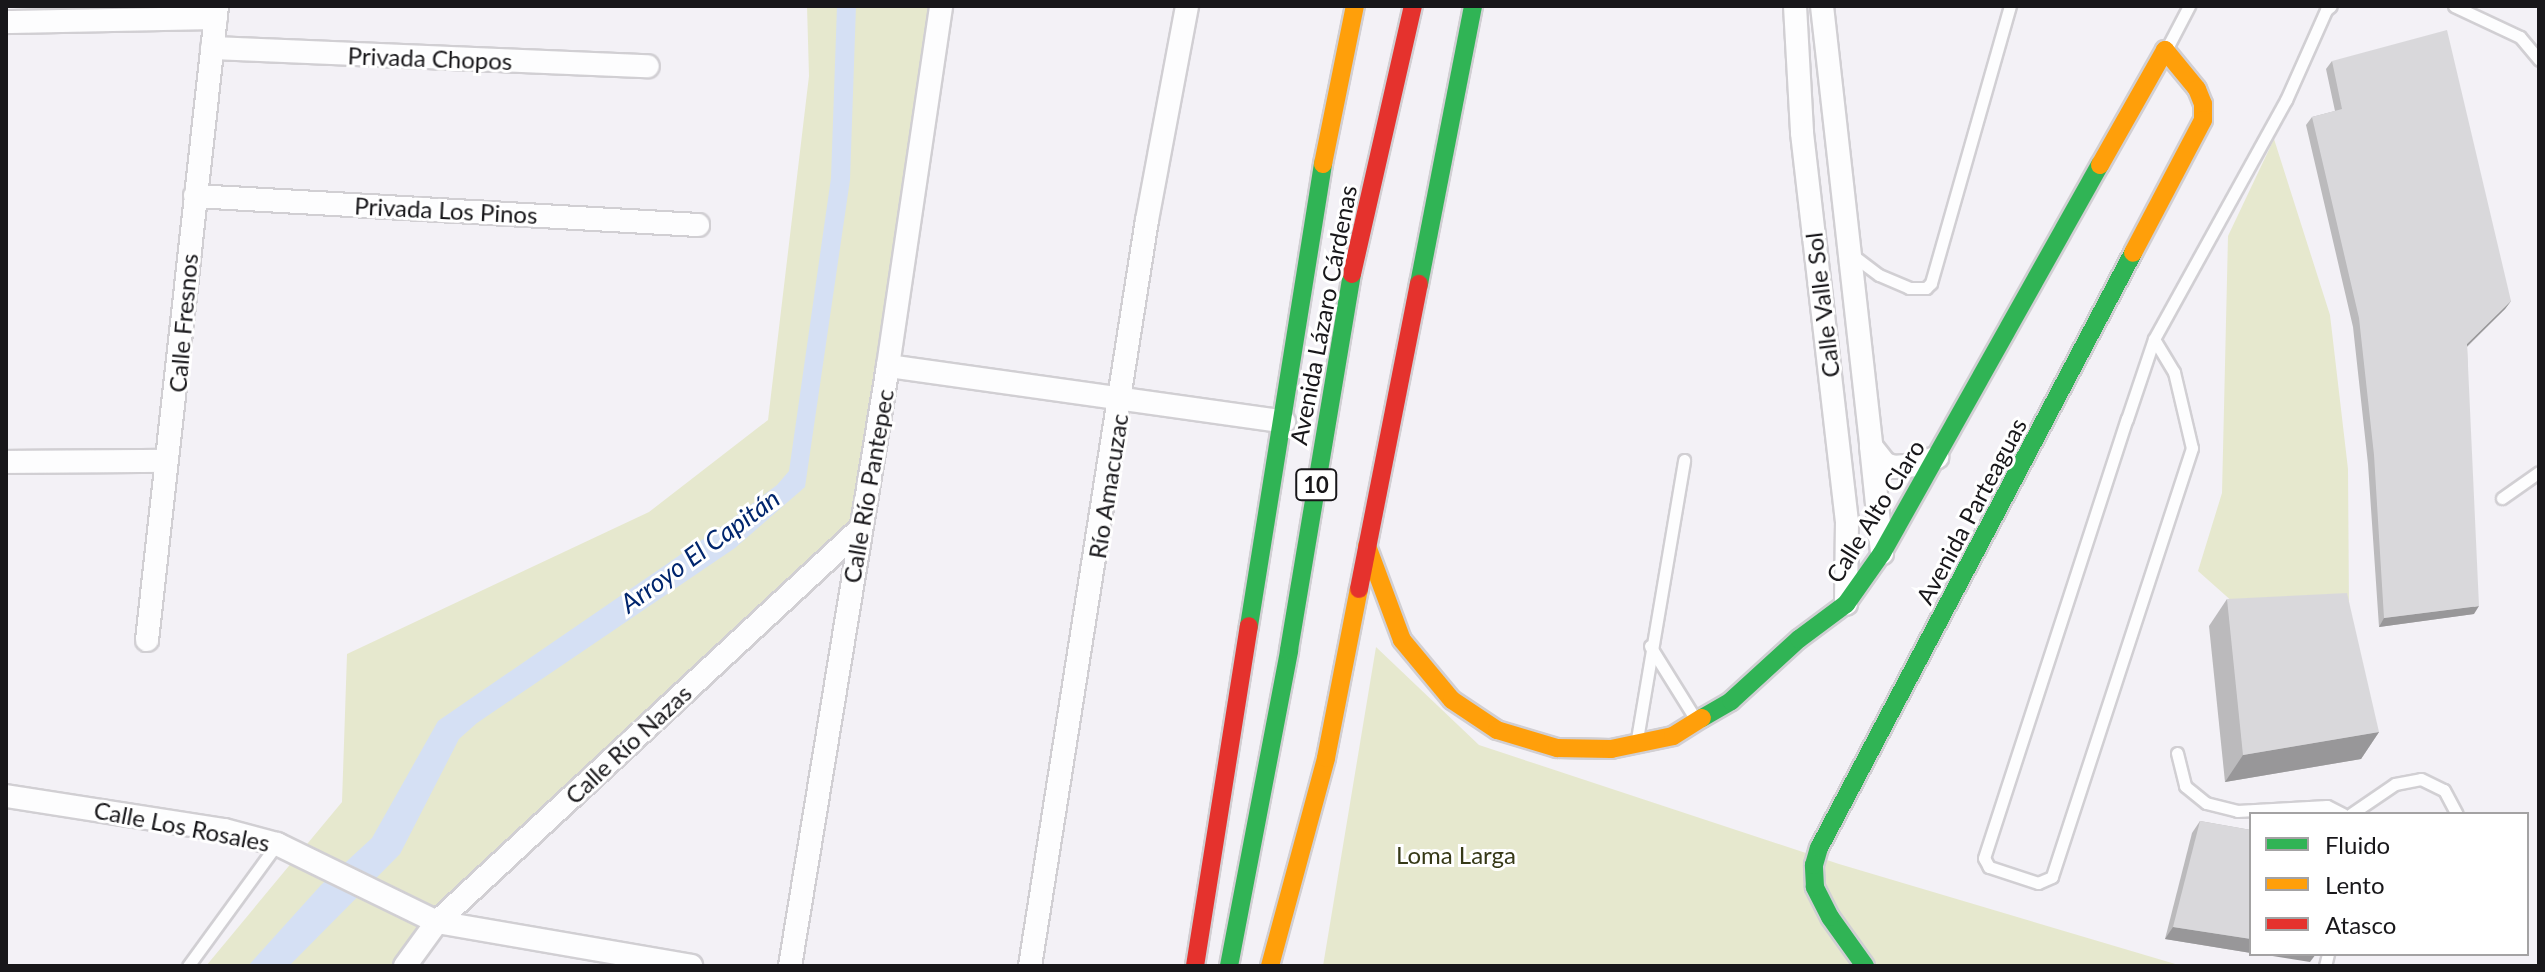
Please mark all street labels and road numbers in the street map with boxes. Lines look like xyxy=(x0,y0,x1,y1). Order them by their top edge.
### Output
street label: Privada Chopos xyxy=(347,41,513,75)
street label: Avenida Lázaro Cárdenas xyxy=(1284,183,1362,447)
street label: Privada Los Pinos xyxy=(354,191,538,229)
street label: Calle Valle Sol xyxy=(1799,230,1845,380)
street label: Calle Fresnos xyxy=(163,252,203,394)
street label: Calle Río Pantepec xyxy=(837,387,899,585)
street label: Río Amacuzac xyxy=(1082,411,1134,561)
street label: Avenida Parteaguas xyxy=(1910,413,2032,609)
street label: Calle Alto Claro xyxy=(1819,434,1931,588)
road number: 10 xyxy=(1294,467,1338,503)
street label: Calle Río Nazas xyxy=(559,678,697,810)
street label: Calle Los Rosales xyxy=(92,795,272,857)

